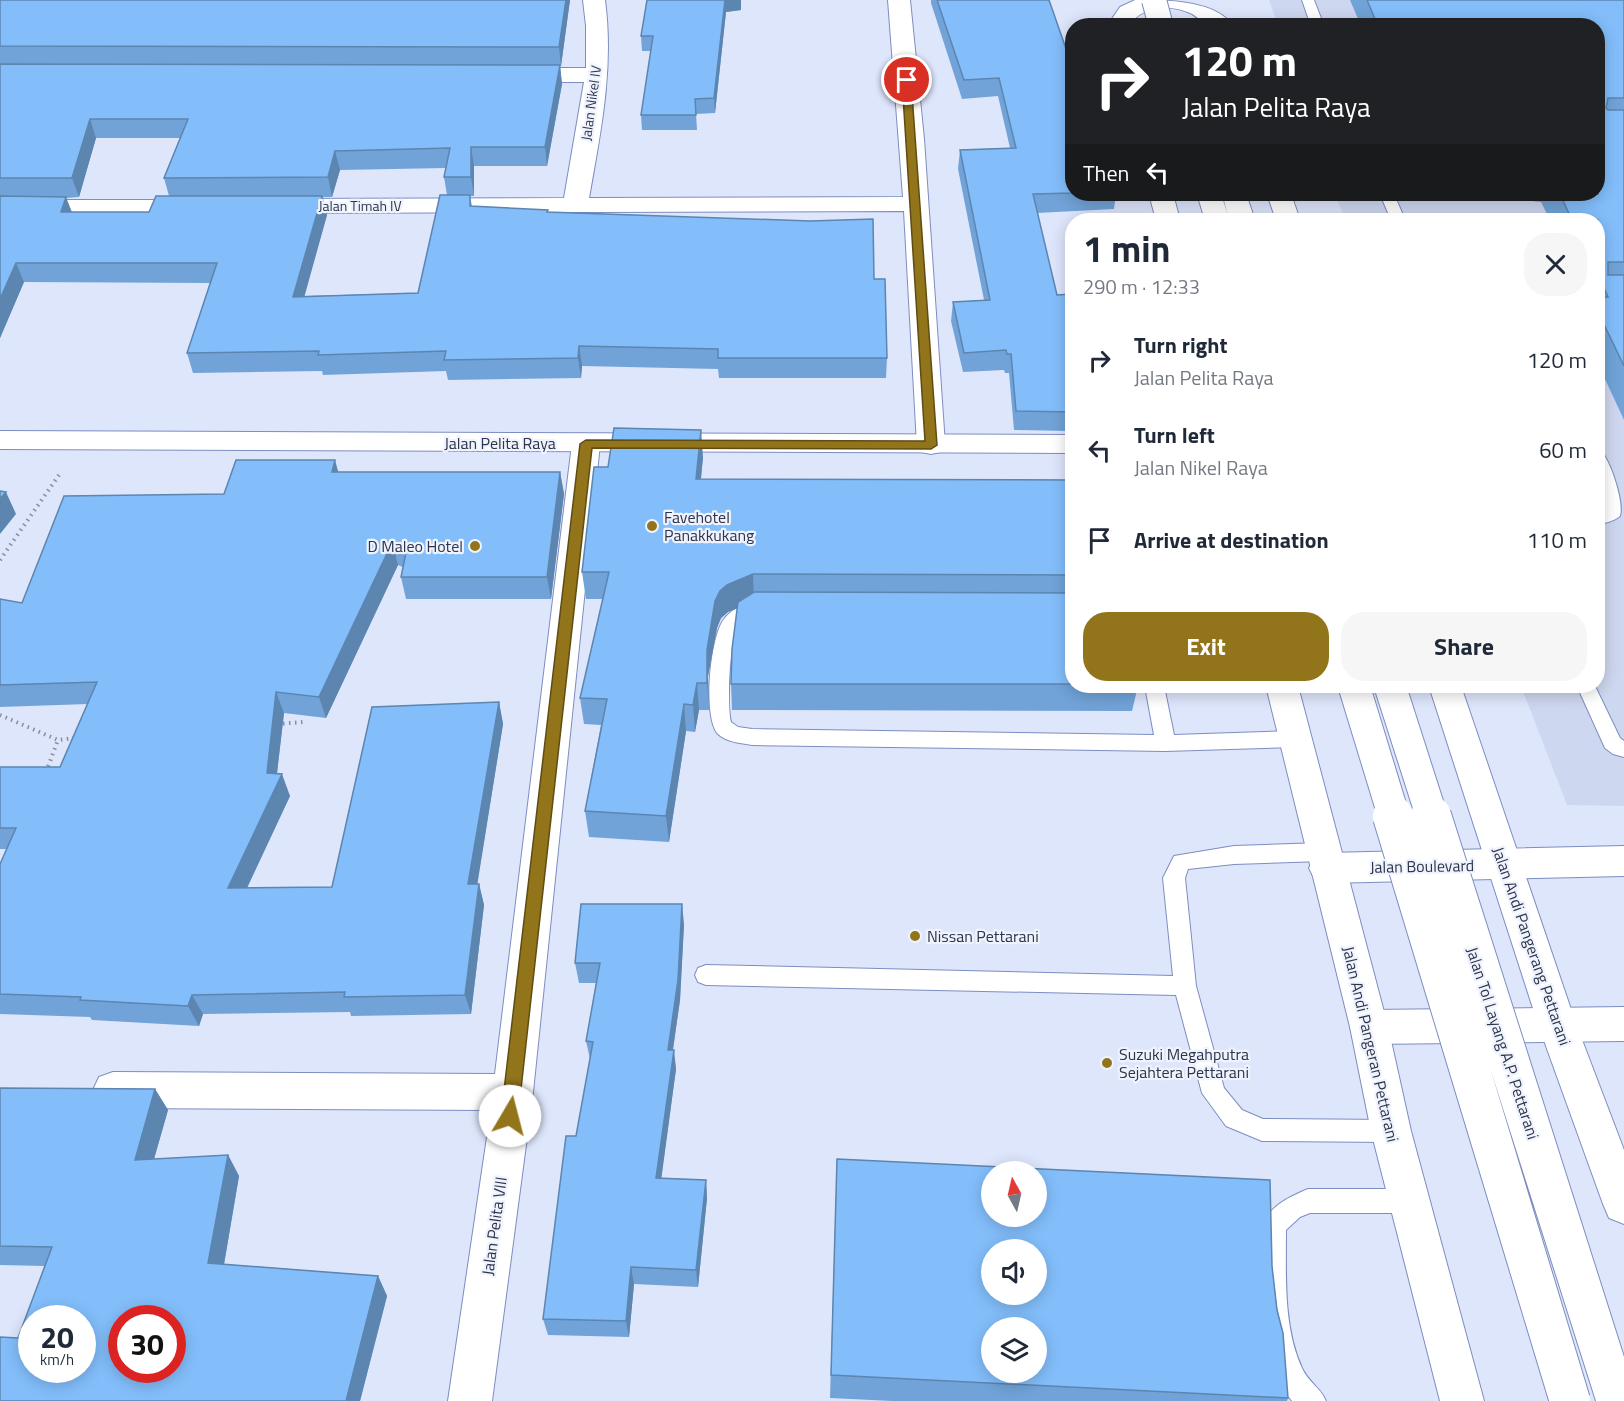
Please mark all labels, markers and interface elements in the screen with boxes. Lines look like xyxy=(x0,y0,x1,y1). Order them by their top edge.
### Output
text: 120 m xyxy=(1182,28,1297,92)
icon: right xyxy=(1083,42,1161,120)
pin xyxy=(881,54,932,105)
icon: arrive xyxy=(890,63,923,96)
street label: Jalan Nikel IV xyxy=(575,64,606,142)
text: Jalan Pelita Raya xyxy=(1182,86,1371,127)
text: Then xyxy=(1083,156,1129,190)
icon: left xyxy=(1141,156,1174,189)
street label: Jalan Timah IV xyxy=(318,195,402,216)
text: 1 min xyxy=(1083,221,1170,276)
button: close xyxy=(1524,233,1587,296)
text: 290 m · 12:33 xyxy=(1083,271,1200,302)
text: Turn right xyxy=(1134,328,1228,362)
text: 120 m xyxy=(1527,343,1587,377)
icon: right xyxy=(1083,344,1116,377)
text: Jalan Pelita Raya xyxy=(1134,362,1274,393)
text: Turn left xyxy=(1134,418,1215,452)
street label: Jalan Pelita Raya xyxy=(444,431,556,455)
text: 60 m xyxy=(1539,433,1587,467)
icon: left xyxy=(1083,434,1116,467)
text: Jalan Nikel Raya xyxy=(1134,452,1268,483)
place label: Favehotel Panakkukang xyxy=(664,505,754,547)
marker: Favehotel Panakkukang xyxy=(645,519,659,533)
text: Arrive at destination xyxy=(1134,523,1329,557)
text: 110 m xyxy=(1527,523,1587,557)
icon: arrive xyxy=(1083,524,1116,557)
place label: D Maleo Hotel xyxy=(367,534,463,558)
marker: D Maleo Hotel xyxy=(468,539,482,553)
button: Exit xyxy=(1083,612,1329,681)
button: Share xyxy=(1341,612,1587,681)
street label: Jalan Andi Pangerang Pettarani xyxy=(1487,843,1577,1049)
street label: Jalan Boulevard xyxy=(1370,853,1474,879)
place label: Nissan Pettarani xyxy=(927,924,1039,948)
marker: Nissan Pettarani xyxy=(908,929,922,943)
street label: Jalan Andi Pangeran Pettarani xyxy=(1337,944,1405,1144)
street label: Jalan Tol Layang A.P. Pettarani xyxy=(1461,944,1545,1142)
place label: Suzuki Megahputra Sejahtera Pettarani xyxy=(1119,1042,1249,1084)
marker: Suzuki Megahputra Sejahtera Pettarani xyxy=(1100,1056,1114,1070)
position arrow xyxy=(478,1084,542,1148)
north arrow xyxy=(981,1161,1047,1227)
map controls xyxy=(981,1161,1047,1383)
street label: Jalan Pelita VIII xyxy=(475,1175,513,1277)
button: sound xyxy=(981,1239,1047,1305)
speed limit sign: 30 xyxy=(108,1305,186,1383)
text: 20 xyxy=(40,1314,74,1360)
button: layers xyxy=(981,1317,1047,1383)
text: km/h xyxy=(40,1348,74,1371)

